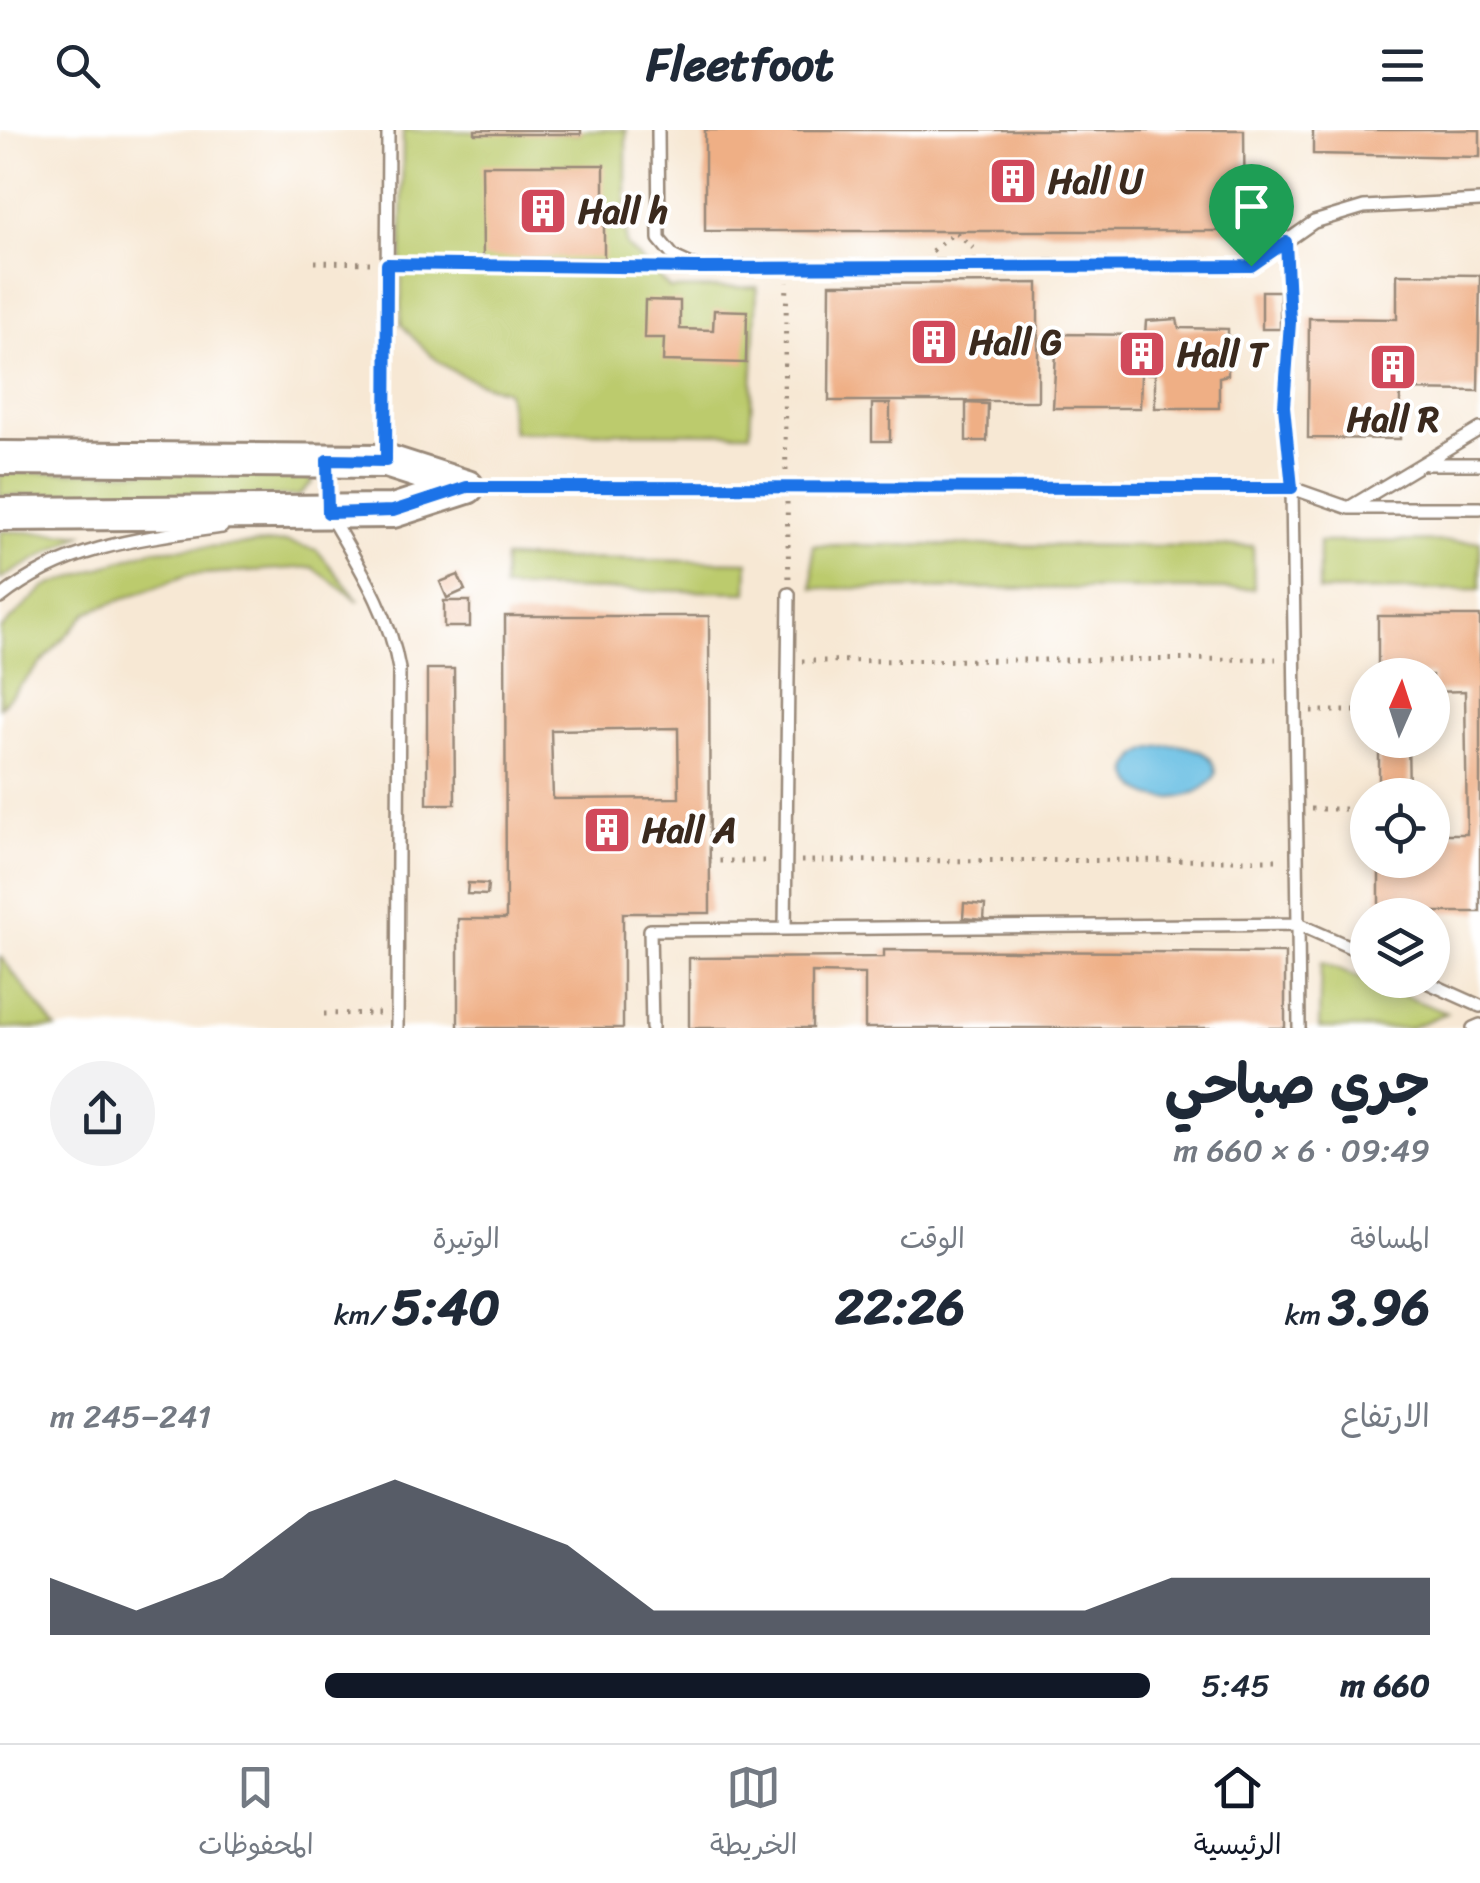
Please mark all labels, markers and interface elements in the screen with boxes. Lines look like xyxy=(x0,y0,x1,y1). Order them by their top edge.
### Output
text: Fleetfoot xyxy=(646,25,834,105)
icon: search xyxy=(50,38,105,93)
icon: menu xyxy=(1375,38,1430,93)
place label: Hall U xyxy=(1048,150,1144,212)
building icon: Hall U xyxy=(987,155,1039,207)
pin xyxy=(1209,164,1294,267)
icon: arrive xyxy=(1224,179,1279,234)
place label: Hall h xyxy=(578,180,668,242)
building icon: Hall h xyxy=(517,185,569,237)
place label: Hall G xyxy=(969,311,1062,373)
building icon: Hall G xyxy=(908,316,960,368)
place label: Hall T xyxy=(1177,323,1269,385)
building icon: Hall T xyxy=(1116,328,1168,380)
building icon: Hall R xyxy=(1367,341,1419,393)
place label: Hall R xyxy=(1347,388,1439,450)
north arrow xyxy=(1350,658,1450,758)
map controls xyxy=(1350,658,1450,998)
button: locate xyxy=(1350,778,1450,878)
place label: Hall A xyxy=(642,799,736,861)
building icon: Hall A xyxy=(581,804,633,856)
button: layers xyxy=(1350,898,1450,998)
text: جري صباحي xyxy=(1165,1036,1430,1133)
button: share xyxy=(50,1061,155,1166)
text: 09:49 · 6 × 660 m xyxy=(1173,1122,1430,1179)
text: الوتيرة xyxy=(432,1214,500,1263)
text: الوقت xyxy=(900,1214,965,1263)
text: المسافة xyxy=(1350,1214,1430,1263)
text: 5:40 xyxy=(392,1263,500,1352)
text: 22:26 xyxy=(835,1263,965,1352)
text: 3.96 xyxy=(1328,1263,1430,1352)
text: /km xyxy=(334,1290,392,1339)
text: km xyxy=(1285,1290,1328,1339)
text: 241–245 m xyxy=(50,1388,211,1445)
text: الارتفاع xyxy=(1340,1388,1430,1445)
text: 5:45 xyxy=(1201,1657,1270,1714)
text: 660 m xyxy=(1341,1657,1430,1714)
tab: المحفوظات xyxy=(198,1760,314,1869)
tab: الخريطة xyxy=(710,1760,797,1869)
tab: الرئيسية xyxy=(1194,1760,1282,1869)

